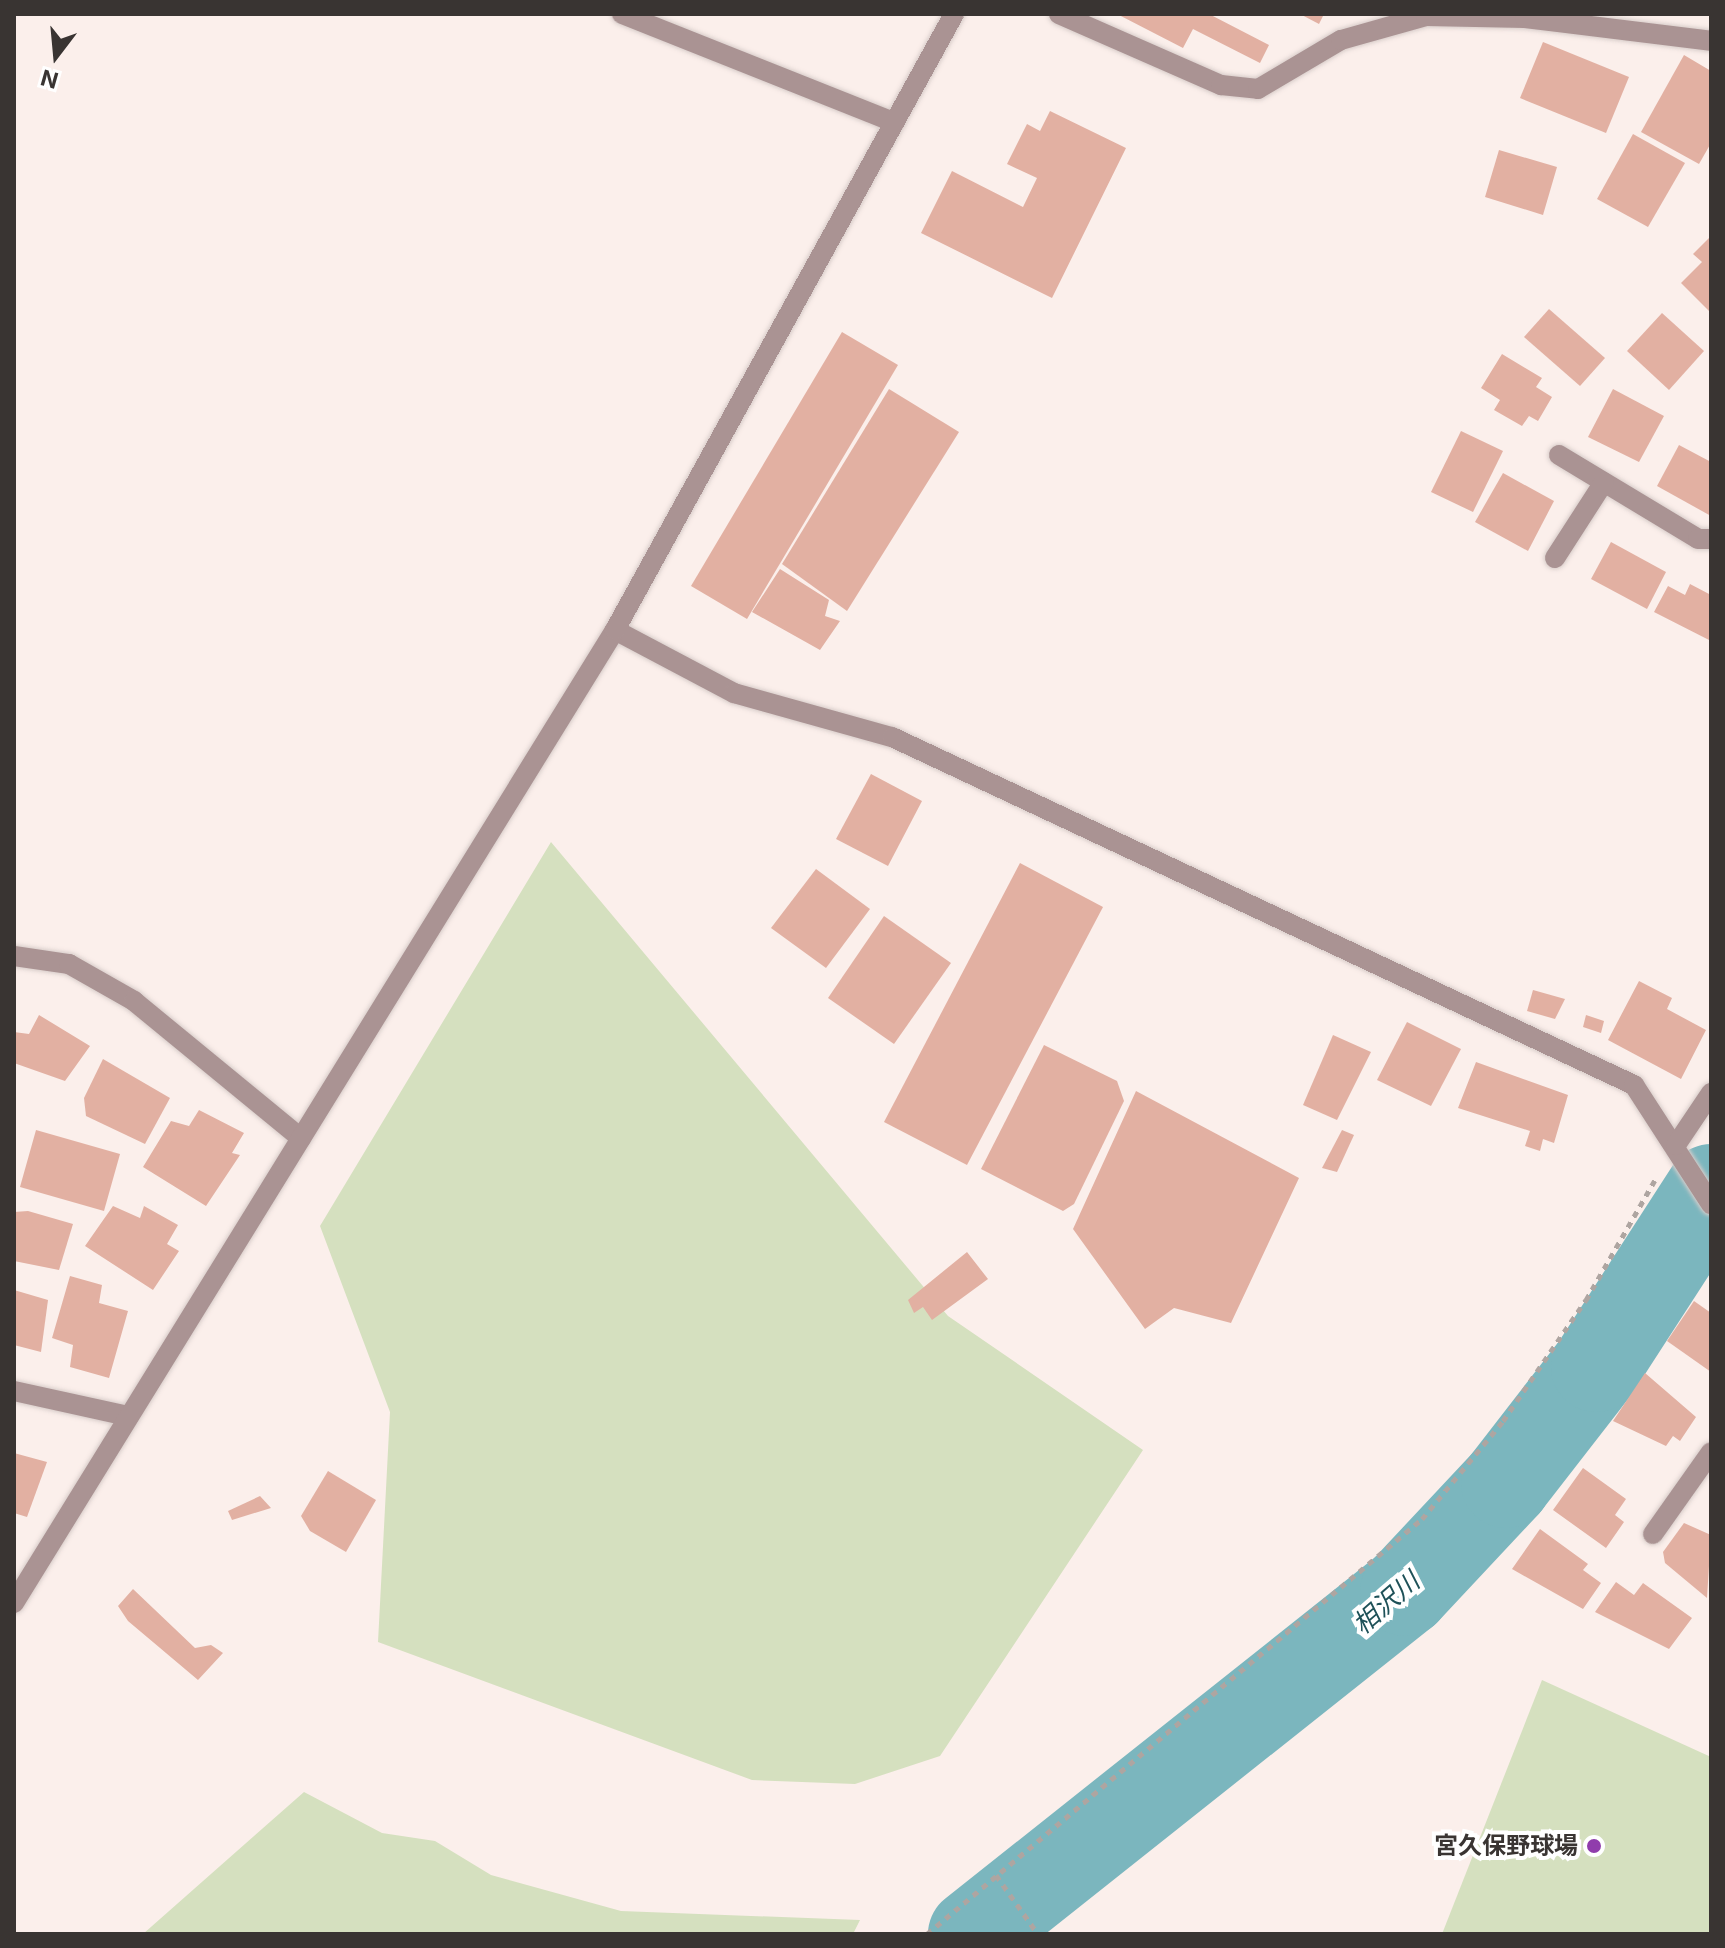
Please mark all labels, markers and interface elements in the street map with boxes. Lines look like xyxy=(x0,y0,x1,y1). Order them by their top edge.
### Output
north arrow xyxy=(16,16,96,96)
text: N xyxy=(38,64,61,94)
water label: 相沢川 xyxy=(1346,1566,1426,1640)
place label: 宮久保野球場 xyxy=(1434,1832,1578,1860)
marker: 宮久保野球場 xyxy=(1585,1837,1603,1855)

